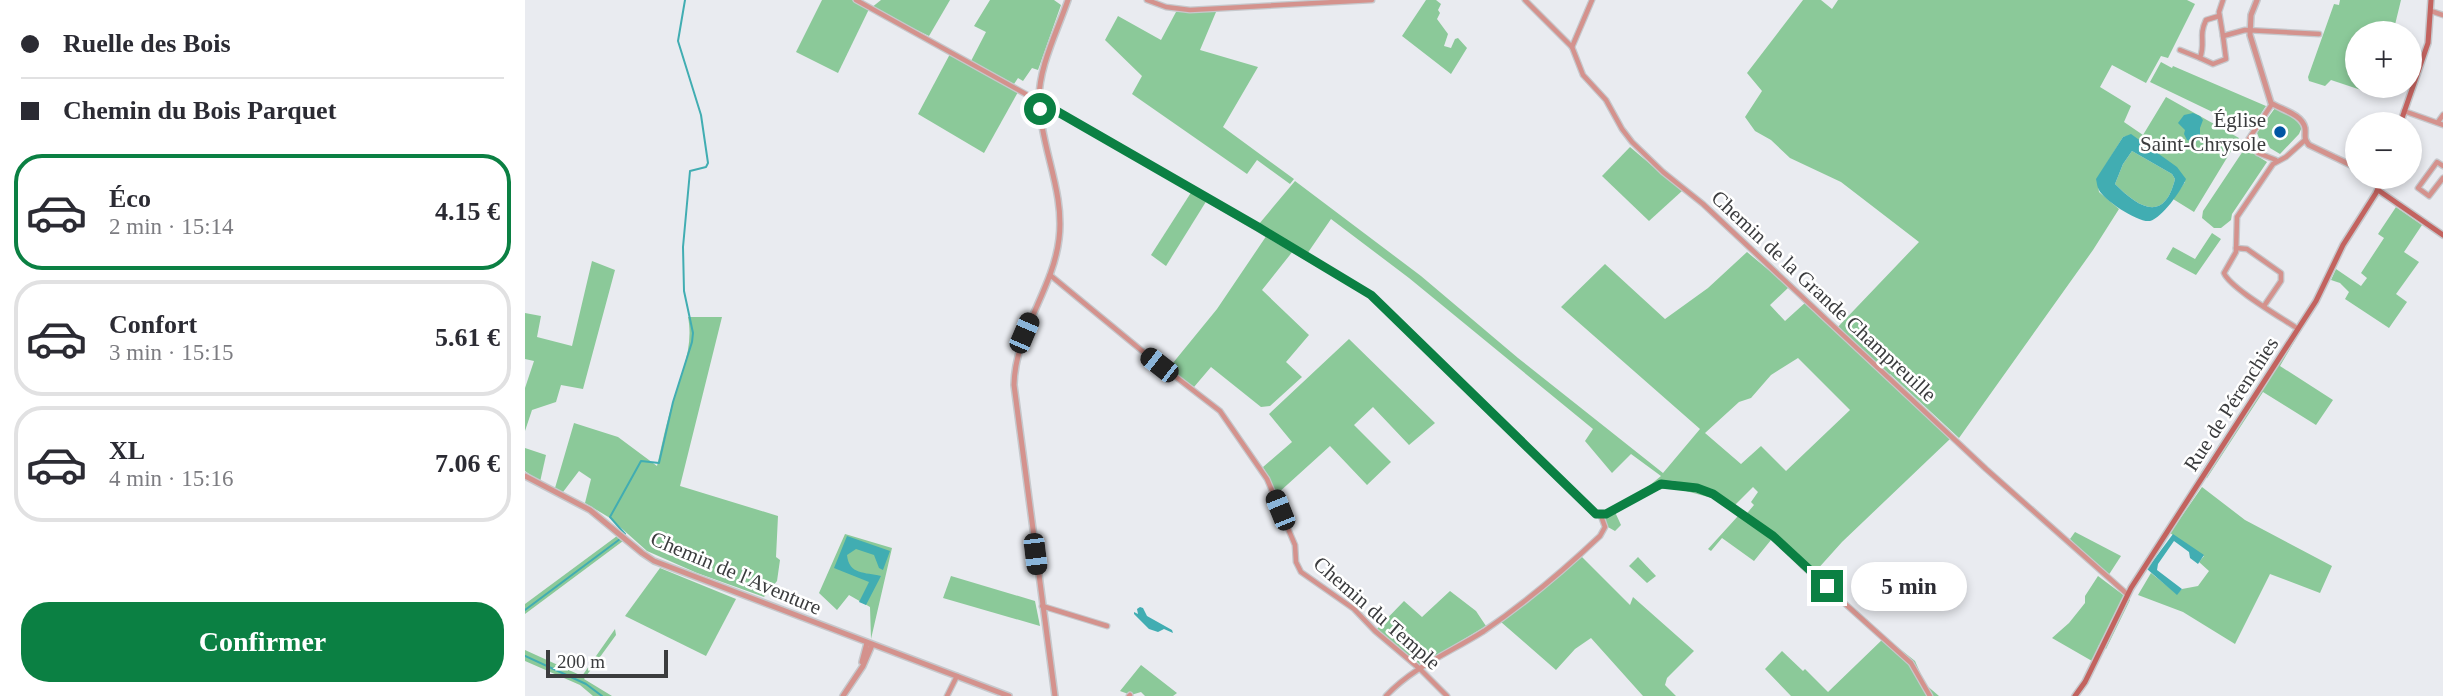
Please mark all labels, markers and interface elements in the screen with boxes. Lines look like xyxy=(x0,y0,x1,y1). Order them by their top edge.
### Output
map controls xyxy=(2345,21,2422,189)
button: + xyxy=(2345,21,2422,98)
text: Ruelle des Bois xyxy=(63,29,231,58)
route start xyxy=(1024,93,1056,125)
text: Chemin du Bois Parquet xyxy=(63,96,336,125)
place label: Église Saint-Chrysole xyxy=(2140,108,2266,156)
button: − xyxy=(2345,112,2422,189)
marker: Église Saint-Chrysole xyxy=(2272,124,2288,140)
icon: car xyxy=(25,181,88,244)
text: Éco xyxy=(109,184,151,213)
street label: Chemin de la Grande Champreuille xyxy=(1707,185,1941,407)
text: 4.15 € xyxy=(435,197,500,226)
text: 2 min · 15:14 xyxy=(109,214,234,239)
icon: car xyxy=(25,307,88,370)
text: Confort xyxy=(109,310,197,339)
car xyxy=(1007,310,1042,356)
text: 5.61 € xyxy=(435,323,500,352)
street label: Rue de Pérenchies xyxy=(2179,332,2283,476)
text: 3 min · 15:15 xyxy=(109,340,234,365)
car xyxy=(1136,344,1183,386)
icon: car xyxy=(25,433,88,496)
text: XL xyxy=(109,436,145,465)
text: 7.06 € xyxy=(435,449,500,478)
text: 4 min · 15:16 xyxy=(109,466,234,491)
car xyxy=(1263,487,1298,533)
street label: Chemin de l'Aventure xyxy=(647,526,825,620)
car xyxy=(1023,532,1048,576)
street label: Chemin du Temple xyxy=(1309,551,1445,675)
callout: 5 min xyxy=(1851,562,1967,610)
route end xyxy=(1811,570,1843,602)
text: 5 min xyxy=(1881,574,1937,599)
button: Confirmer xyxy=(21,602,504,682)
scale bar xyxy=(546,647,669,679)
text: 200 m xyxy=(557,651,605,672)

